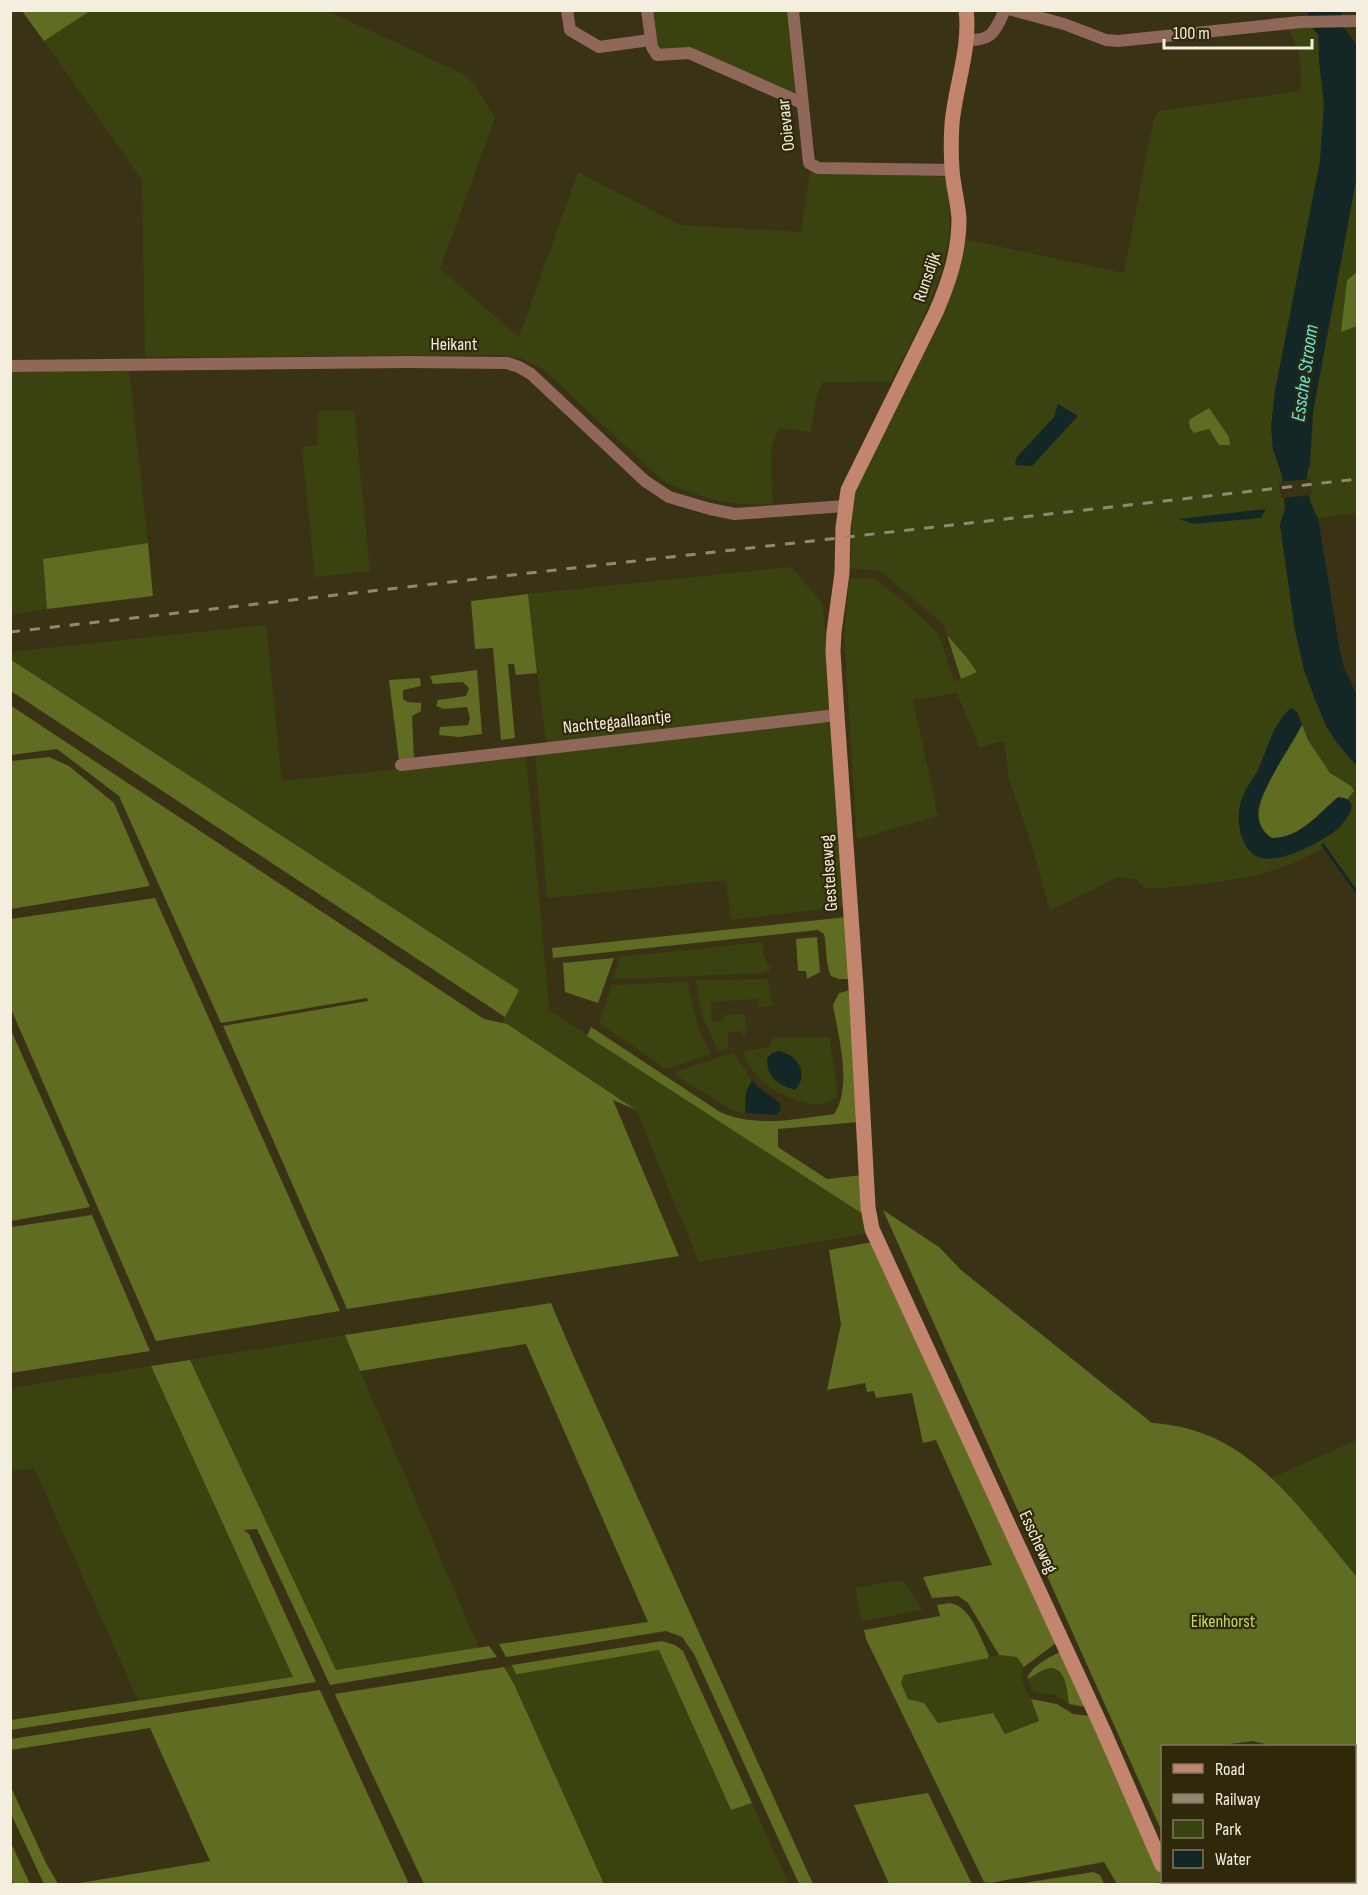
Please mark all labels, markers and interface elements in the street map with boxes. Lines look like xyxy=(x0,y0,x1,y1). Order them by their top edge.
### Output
scale bar xyxy=(1164,12,1312,50)
text: 100 m xyxy=(1173,23,1210,44)
street label: Ooievaar xyxy=(773,98,799,152)
street label: Runsdijk xyxy=(909,249,945,305)
water label: Essche Stroom xyxy=(1286,323,1324,423)
street label: Heikant xyxy=(431,334,478,355)
street label: Nachtegaallaantje xyxy=(562,706,672,738)
street label: Gestelseweg xyxy=(816,834,842,912)
street label: Esscheweg xyxy=(1014,1507,1062,1577)
park label: Eikenhorst xyxy=(1191,1611,1256,1632)
legend xyxy=(1161,1745,1356,1883)
text: Road xyxy=(1215,1759,1245,1780)
text: Railway xyxy=(1215,1789,1260,1810)
text: Park xyxy=(1215,1819,1241,1840)
text: Water xyxy=(1215,1849,1251,1870)

